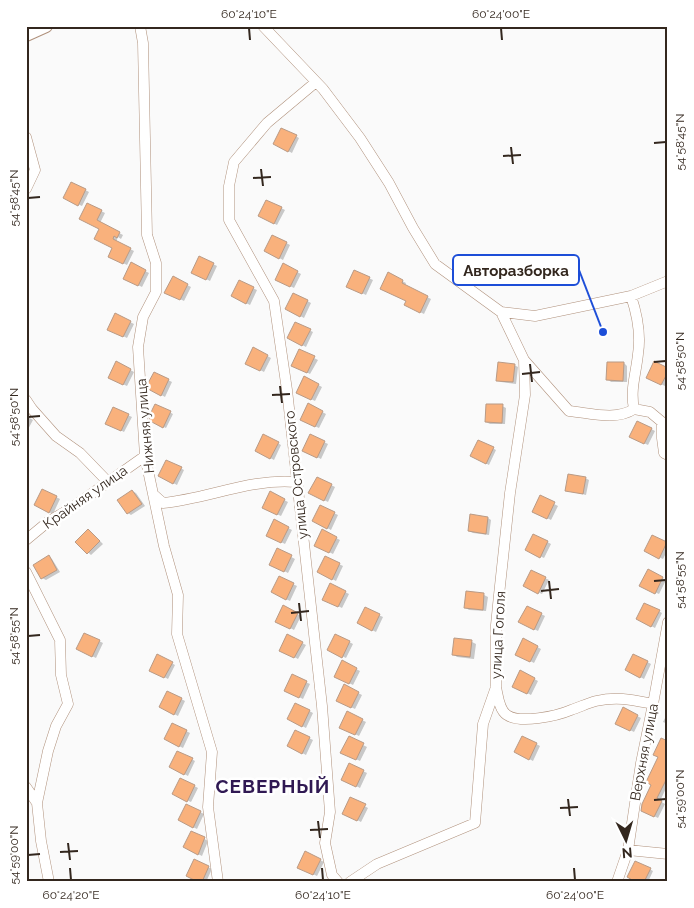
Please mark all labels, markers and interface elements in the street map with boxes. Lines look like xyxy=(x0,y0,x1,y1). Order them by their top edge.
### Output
text: 60°24'10"E xyxy=(221,7,277,21)
text: 60°24'00"E xyxy=(472,7,530,21)
text: 54°58'45"N xyxy=(673,114,687,170)
text: 54°58'45"N xyxy=(7,170,21,226)
callout: Авторазборка xyxy=(453,255,579,285)
text: Авторазборка xyxy=(463,262,569,280)
text: 54°58'50"N xyxy=(673,332,687,390)
street label: Нижняя улица xyxy=(133,378,157,474)
text: 54°58'50"N xyxy=(7,388,21,446)
street label: улица Островского xyxy=(281,410,311,540)
street label: Крайняя улица xyxy=(40,462,130,532)
text: 54°58'55"N xyxy=(673,551,687,609)
street label: улица Гоголя xyxy=(488,591,508,679)
text: 54°58'55"N xyxy=(7,607,21,665)
street label: Верхняя улица xyxy=(627,702,661,802)
text: 54°59'00"N xyxy=(673,770,687,828)
district label: СЕВЕРНЫЙ xyxy=(216,775,330,797)
north arrow xyxy=(602,816,652,866)
text: 54°59'00"N xyxy=(7,826,21,884)
text: N xyxy=(621,845,633,861)
text: 60°24'20"E xyxy=(43,888,99,902)
text: 60°24'10"E xyxy=(295,888,351,902)
text: 60°24'00"E xyxy=(546,888,604,902)

